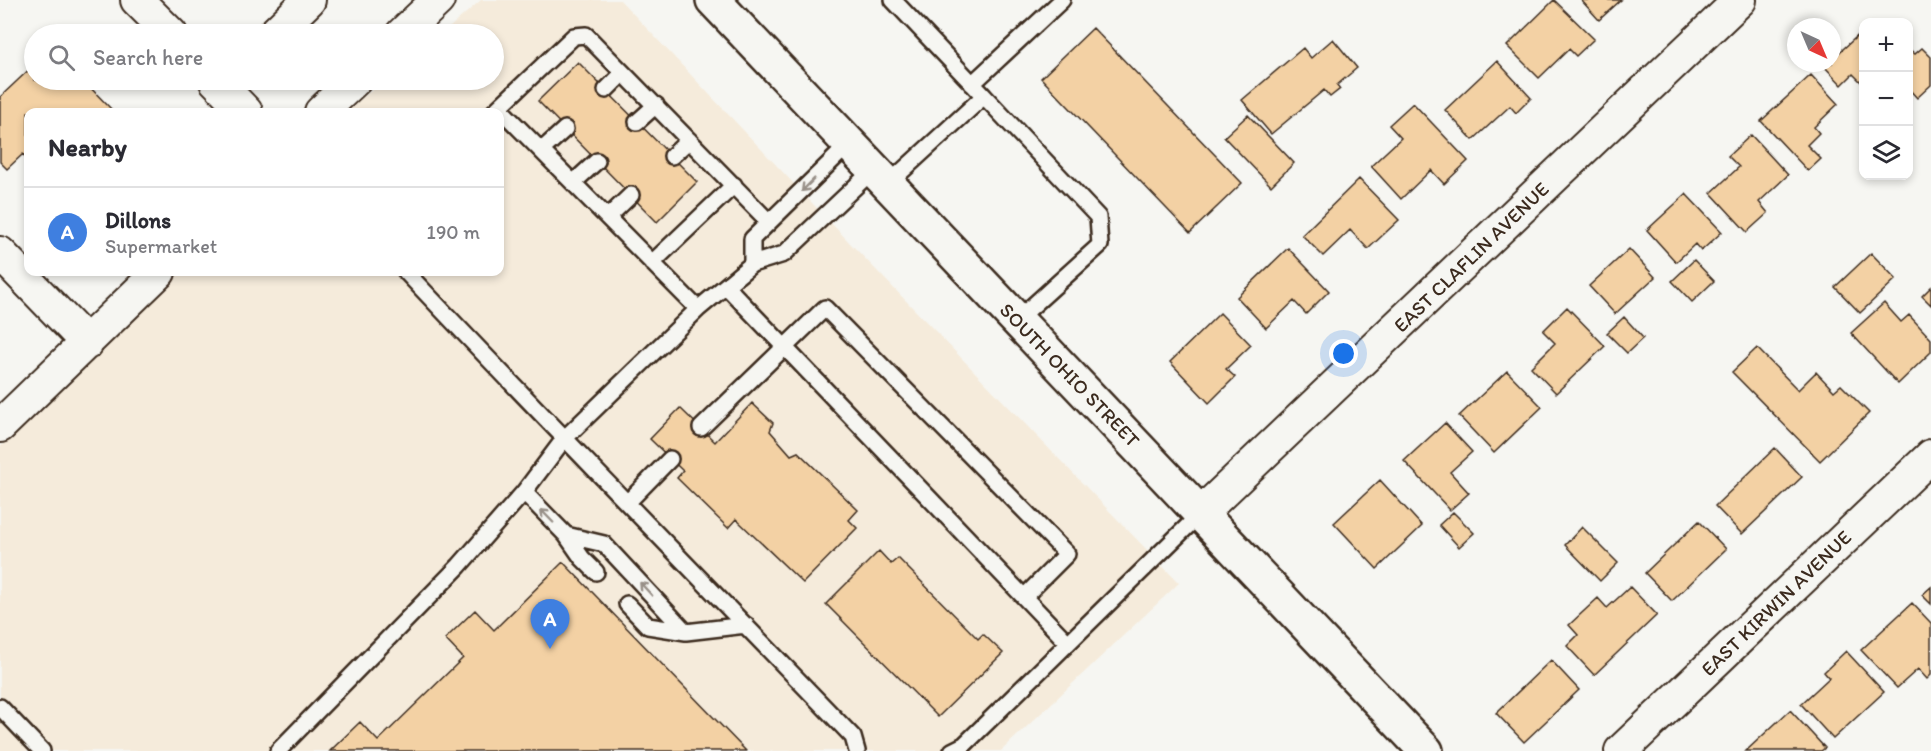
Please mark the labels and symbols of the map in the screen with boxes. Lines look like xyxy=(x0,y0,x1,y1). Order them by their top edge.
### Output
north arrow xyxy=(1787,18,1841,72)
one-way arrow xyxy=(800,177,815,192)
street label: EAST CLAFLIN AVENUE xyxy=(1389,177,1553,337)
street label: SOUTH OHIO STREET xyxy=(995,298,1145,452)
your location xyxy=(1329,339,1358,368)
one-way arrow xyxy=(540,508,555,523)
street label: EAST KIRWIN AVENUE xyxy=(1696,525,1856,681)
one-way arrow xyxy=(639,582,653,597)
pin: A xyxy=(530,600,570,649)

